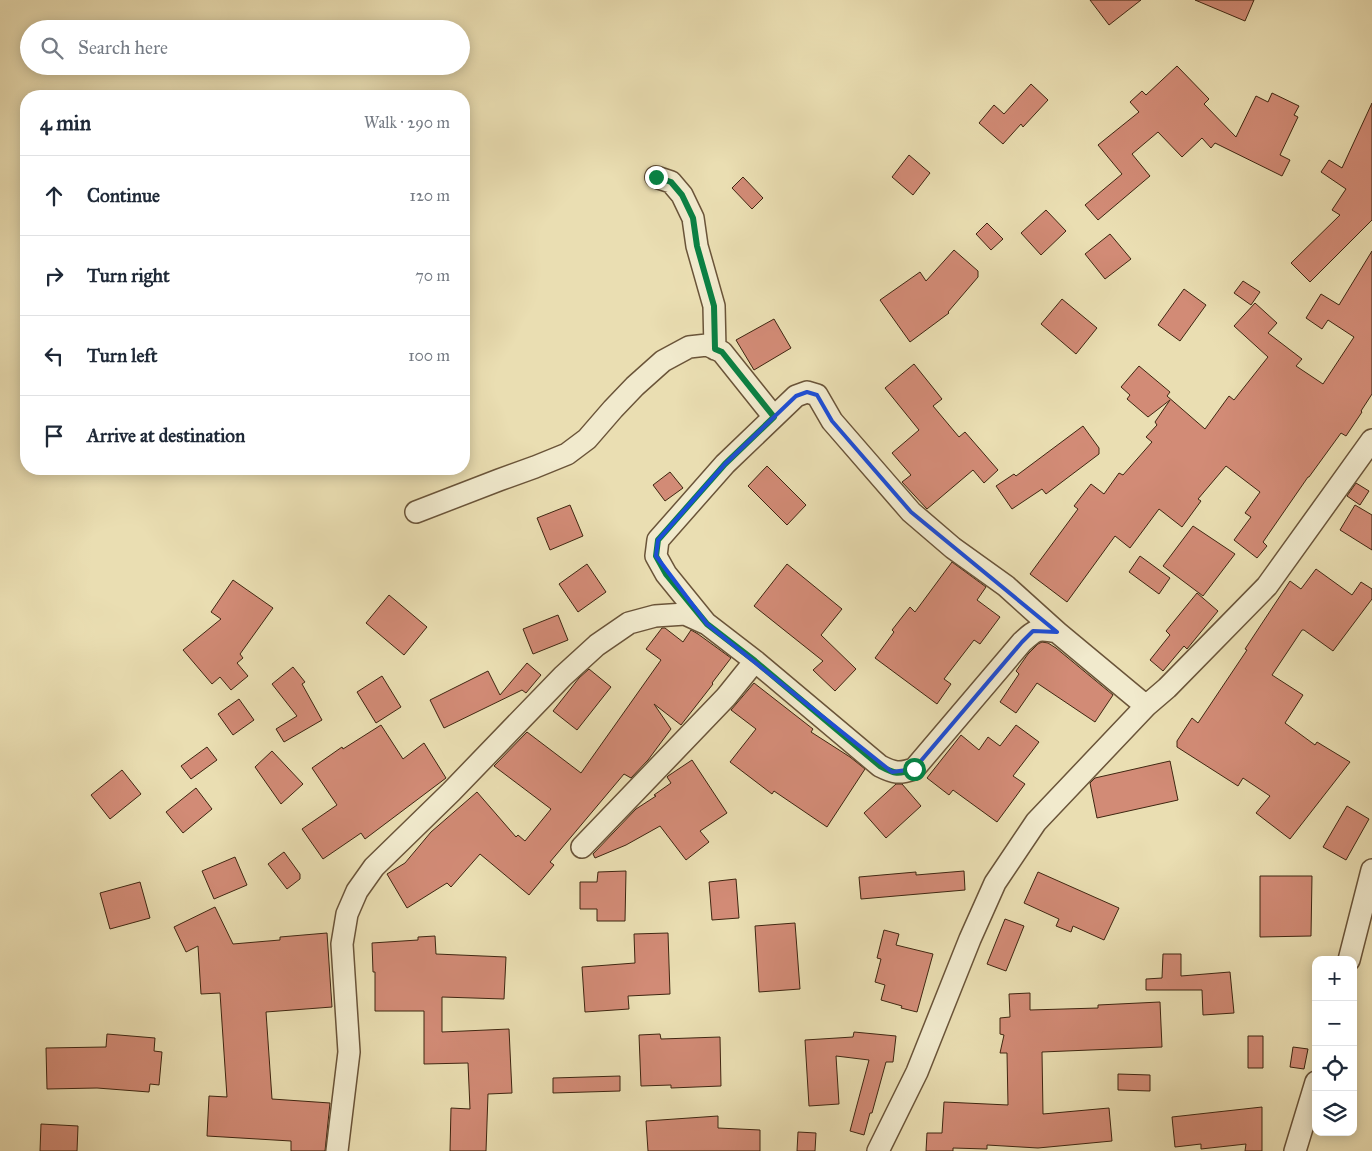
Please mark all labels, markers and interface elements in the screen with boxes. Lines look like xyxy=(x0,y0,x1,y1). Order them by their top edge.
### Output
search box xyxy=(20,20,470,75)
icon: search xyxy=(38,34,66,62)
text: Search here xyxy=(78,36,168,59)
text: 4 min xyxy=(40,110,91,136)
text: Walk · 290 m xyxy=(364,113,450,132)
route end xyxy=(645,166,668,189)
icon: ahead xyxy=(40,182,68,210)
text: Continue xyxy=(87,184,160,207)
text: 120 m xyxy=(410,186,450,205)
icon: right xyxy=(40,262,68,290)
text: Turn right xyxy=(87,264,170,287)
text: 70 m xyxy=(415,266,450,285)
icon: left xyxy=(40,342,68,370)
text: Turn left xyxy=(87,344,157,367)
text: 100 m xyxy=(408,346,450,365)
icon: arrive xyxy=(40,422,68,450)
text: Arrive at destination xyxy=(87,424,245,447)
route start xyxy=(903,758,926,781)
map controls xyxy=(1312,956,1357,1136)
button: + xyxy=(1312,956,1357,1001)
button: − xyxy=(1312,1001,1357,1046)
button: locate xyxy=(1312,1046,1357,1091)
button: layers xyxy=(1312,1091,1357,1136)

